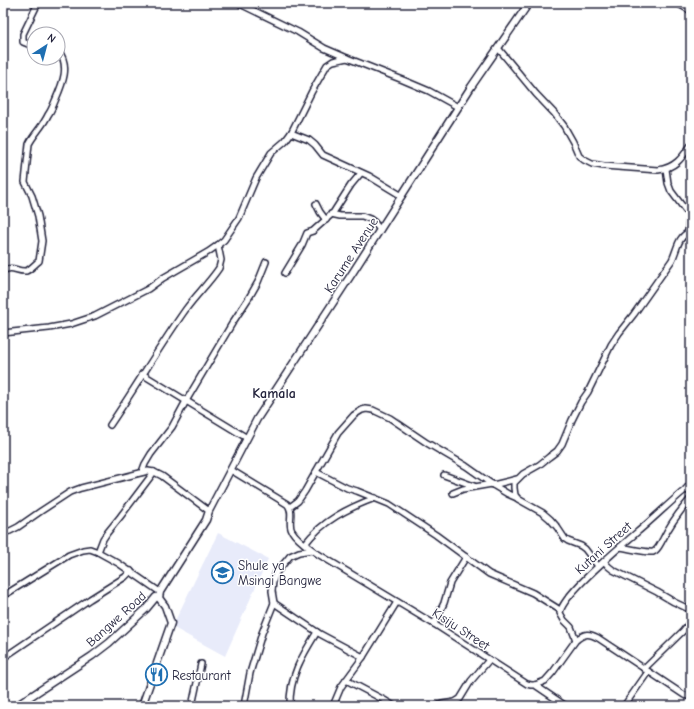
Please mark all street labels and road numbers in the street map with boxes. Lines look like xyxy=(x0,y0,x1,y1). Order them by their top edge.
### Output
street label: Karume Avenue xyxy=(321,214,381,296)
street label: Kutani Street xyxy=(572,518,635,577)
street label: Bangwe Road xyxy=(83,588,149,650)
street label: Kisiju Street xyxy=(430,605,493,654)

